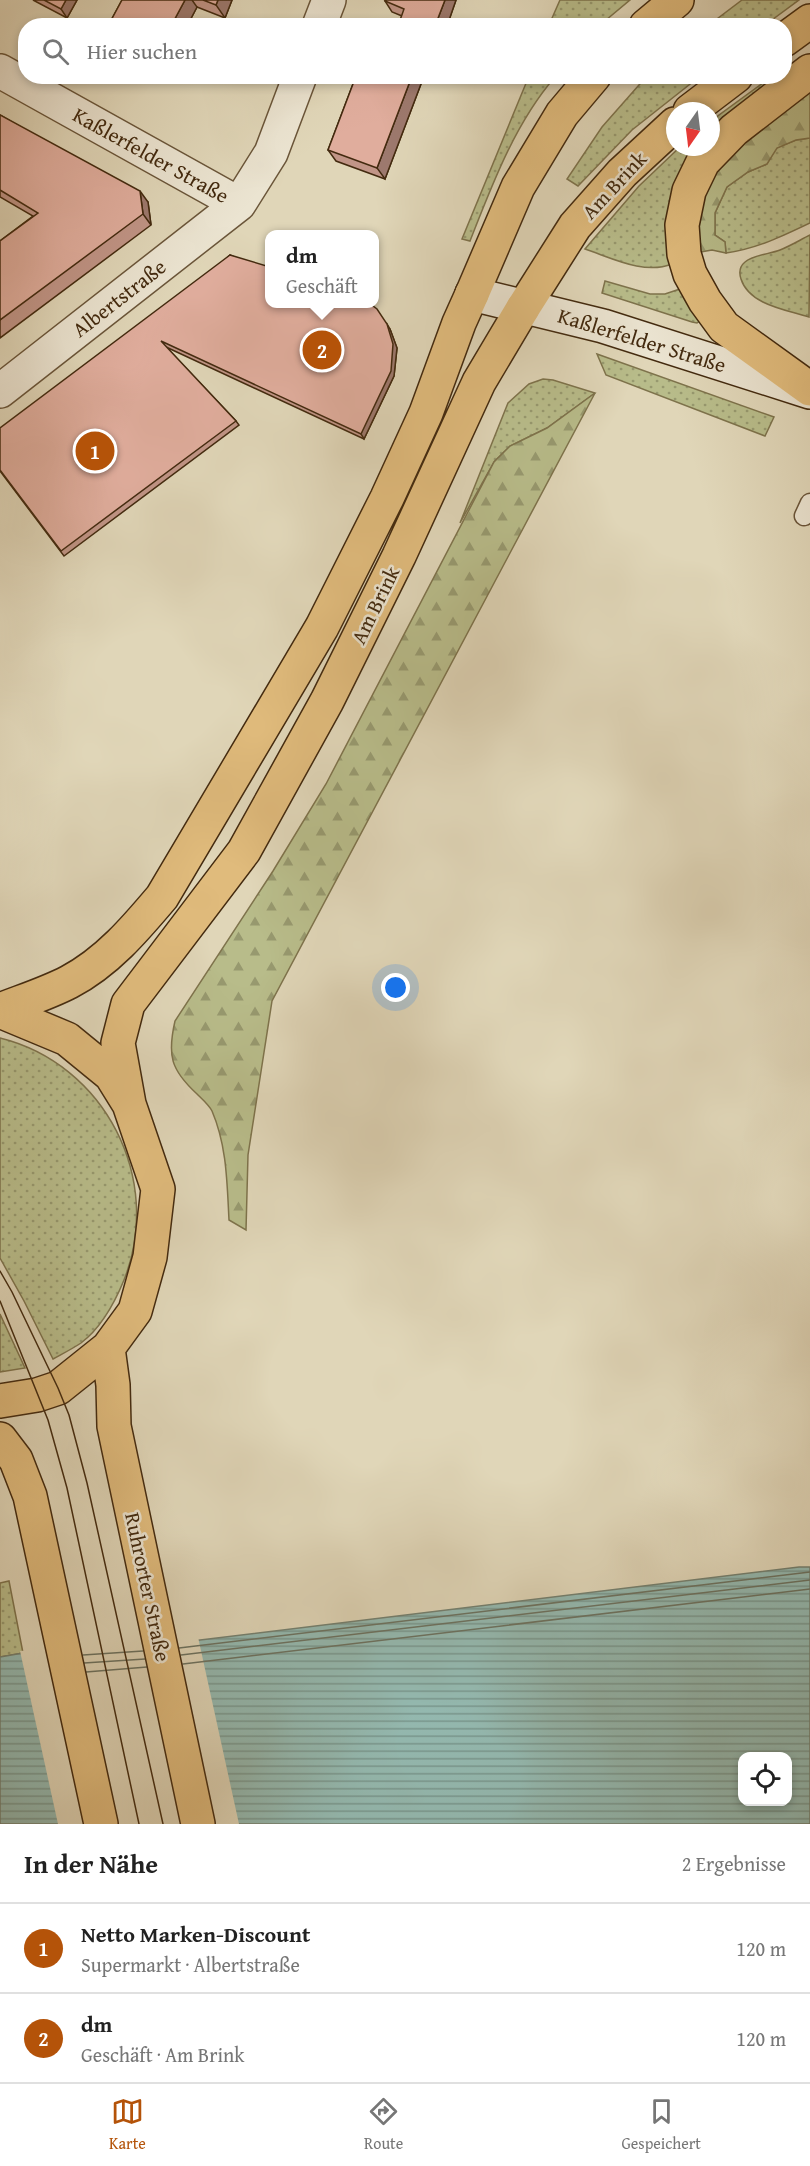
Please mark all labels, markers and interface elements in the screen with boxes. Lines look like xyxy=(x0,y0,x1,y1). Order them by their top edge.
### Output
search box xyxy=(18,18,792,84)
icon: search xyxy=(39,35,72,68)
text: Hier suchen xyxy=(87,35,197,67)
street label: Kaßlerfelder Straße xyxy=(67,99,235,211)
north arrow xyxy=(666,102,720,156)
street label: Am Brink xyxy=(574,144,654,226)
popup xyxy=(265,230,379,308)
text: dm xyxy=(286,239,318,271)
street label: Albertstraße xyxy=(65,251,173,345)
text: Geschäft xyxy=(286,271,358,300)
street label: Kaßlerfelder Straße xyxy=(554,300,730,380)
pin: 2 xyxy=(302,328,342,372)
pin: 1 xyxy=(76,428,115,474)
street label: Am Brink xyxy=(343,560,407,649)
your location xyxy=(381,973,410,1002)
street label: Ruhrorter Straße xyxy=(117,1510,179,1665)
map controls xyxy=(738,1752,792,1806)
button: locate xyxy=(738,1752,792,1806)
text: In der Nähe xyxy=(24,1844,158,1883)
text: 2 Ergebnisse xyxy=(682,1849,786,1878)
text: Netto Marken-Discount xyxy=(81,1918,310,1950)
text: 1 xyxy=(38,1934,49,1963)
text: 120 m xyxy=(736,1934,786,1963)
text: Supermarkt · Albertstraße xyxy=(81,1950,300,1979)
text: dm xyxy=(81,2008,112,2040)
text: 2 xyxy=(38,2024,49,2053)
text: 120 m xyxy=(736,2024,786,2053)
text: Geschäft · Am Brink xyxy=(81,2040,244,2069)
tab: Karte xyxy=(109,2095,146,2155)
tab: Route xyxy=(364,2095,403,2155)
tab: Gespeichert xyxy=(621,2095,701,2155)

